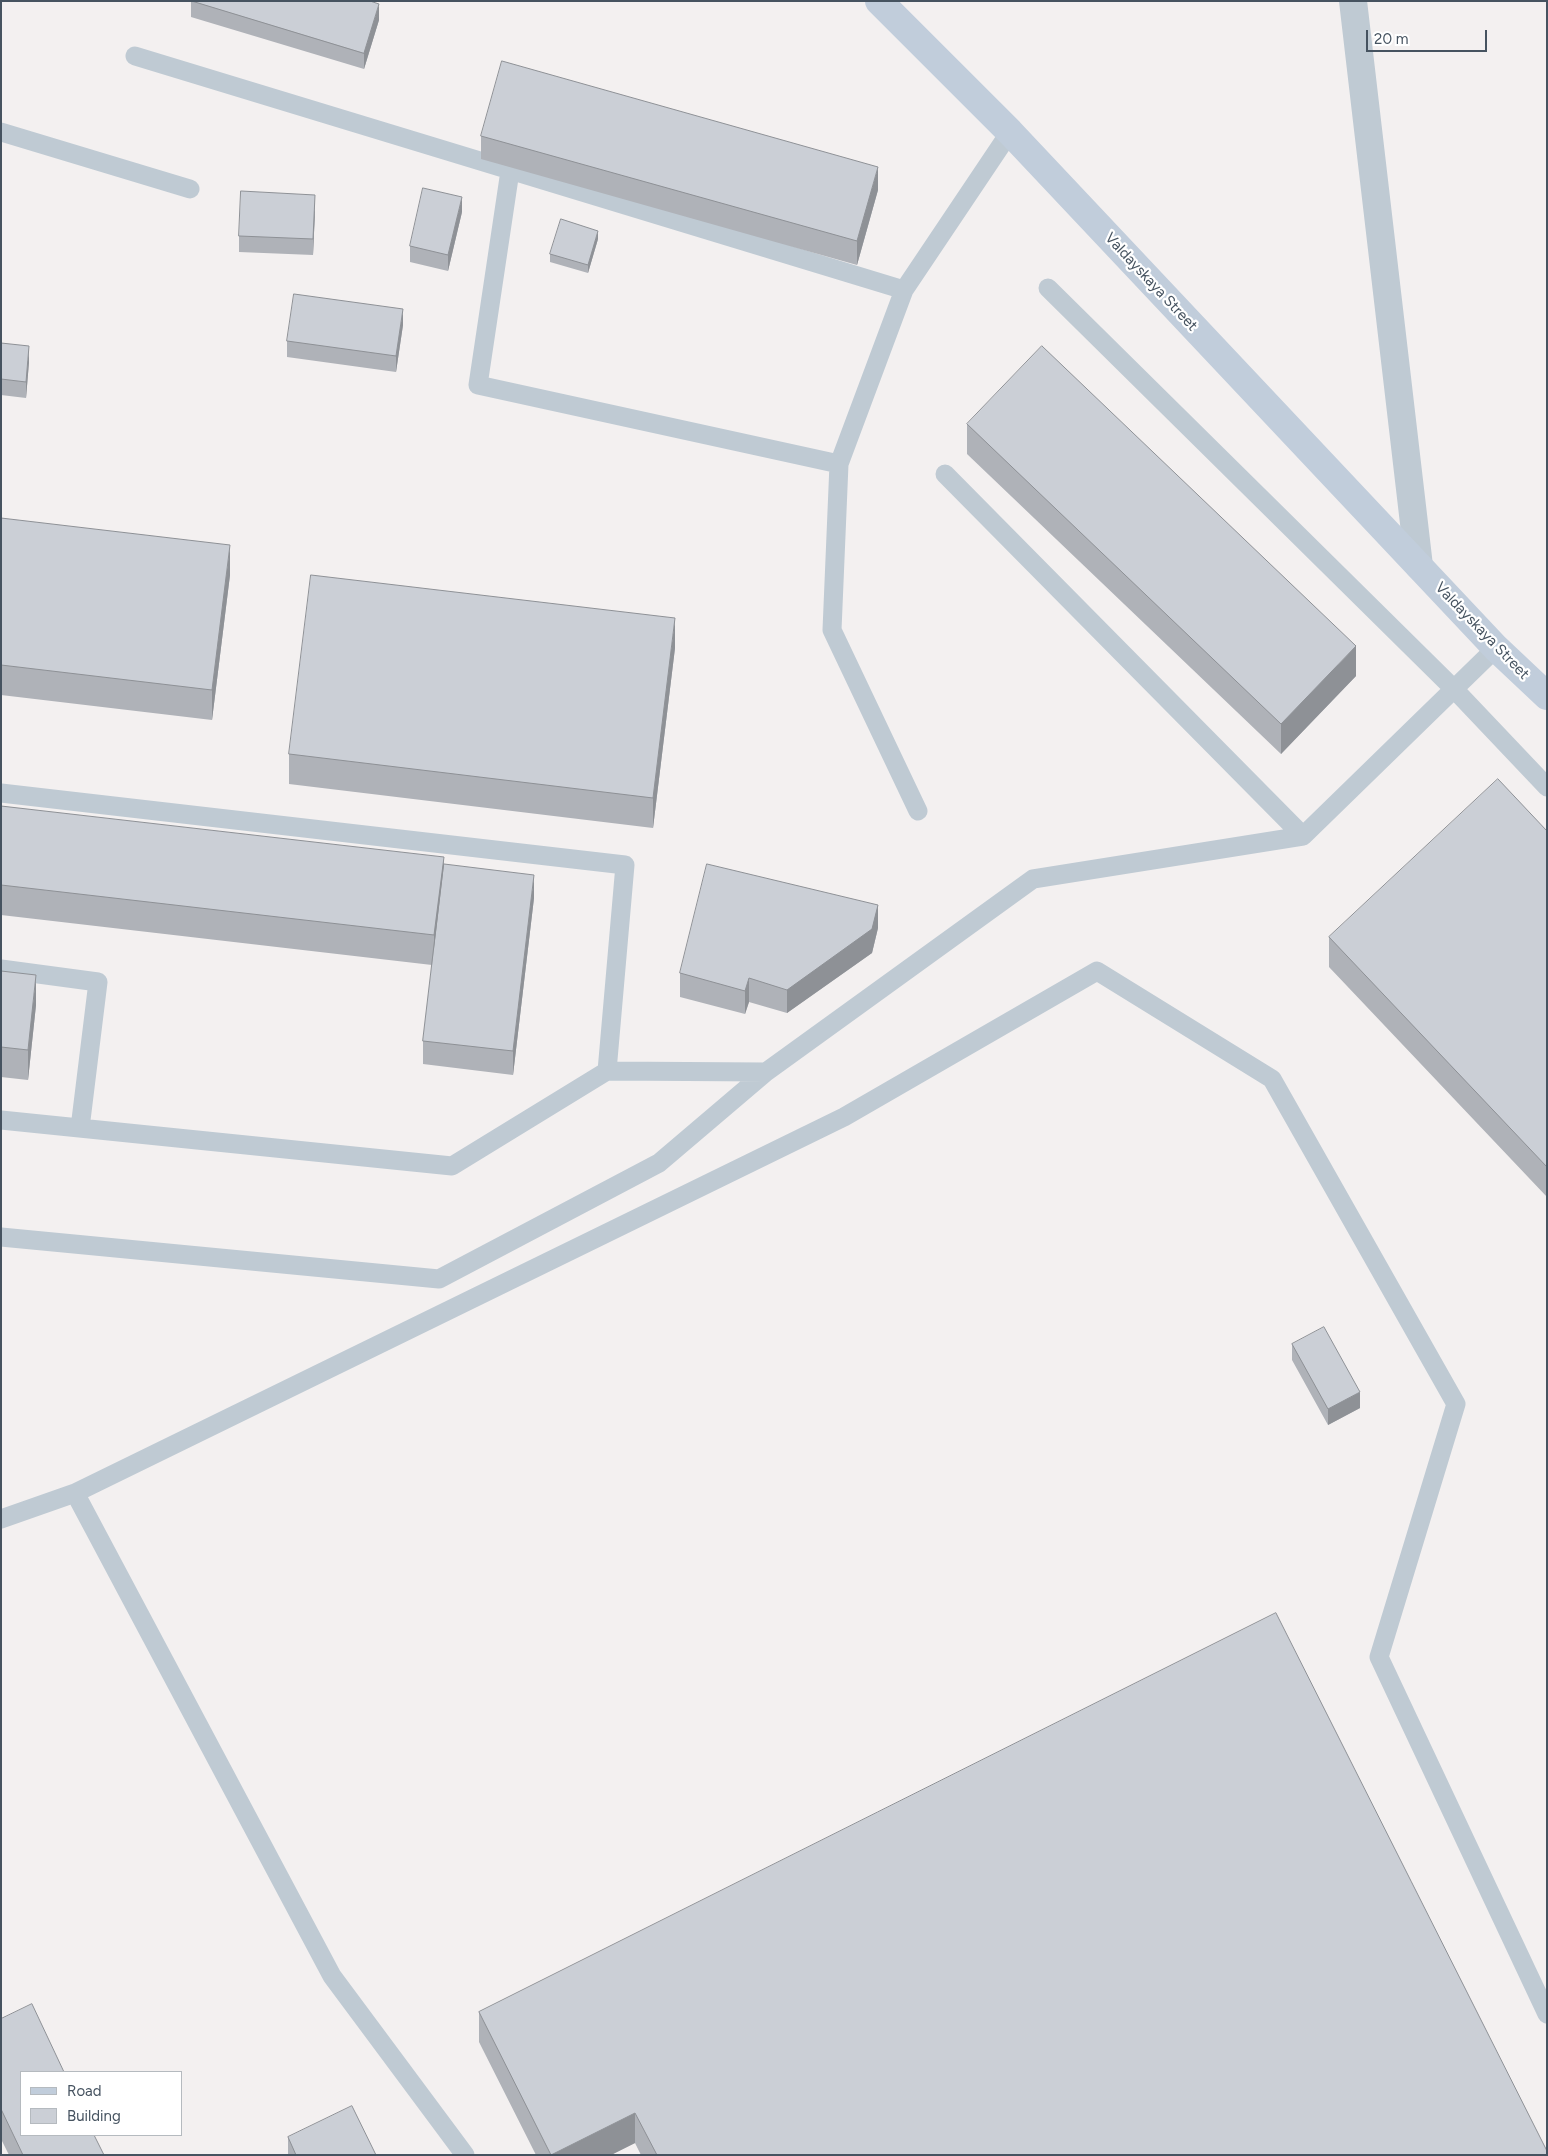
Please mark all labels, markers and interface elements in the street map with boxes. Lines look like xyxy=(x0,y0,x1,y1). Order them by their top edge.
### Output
scale bar xyxy=(1368,20,1489,52)
text: 20 m xyxy=(1374,30,1408,48)
street label: Valdayskaya Street xyxy=(1101,229,1201,335)
street label: Valdayskaya Street xyxy=(1431,579,1533,683)
legend xyxy=(20,2071,182,2136)
text: Road xyxy=(67,2082,102,2100)
text: Building xyxy=(67,2107,121,2125)

